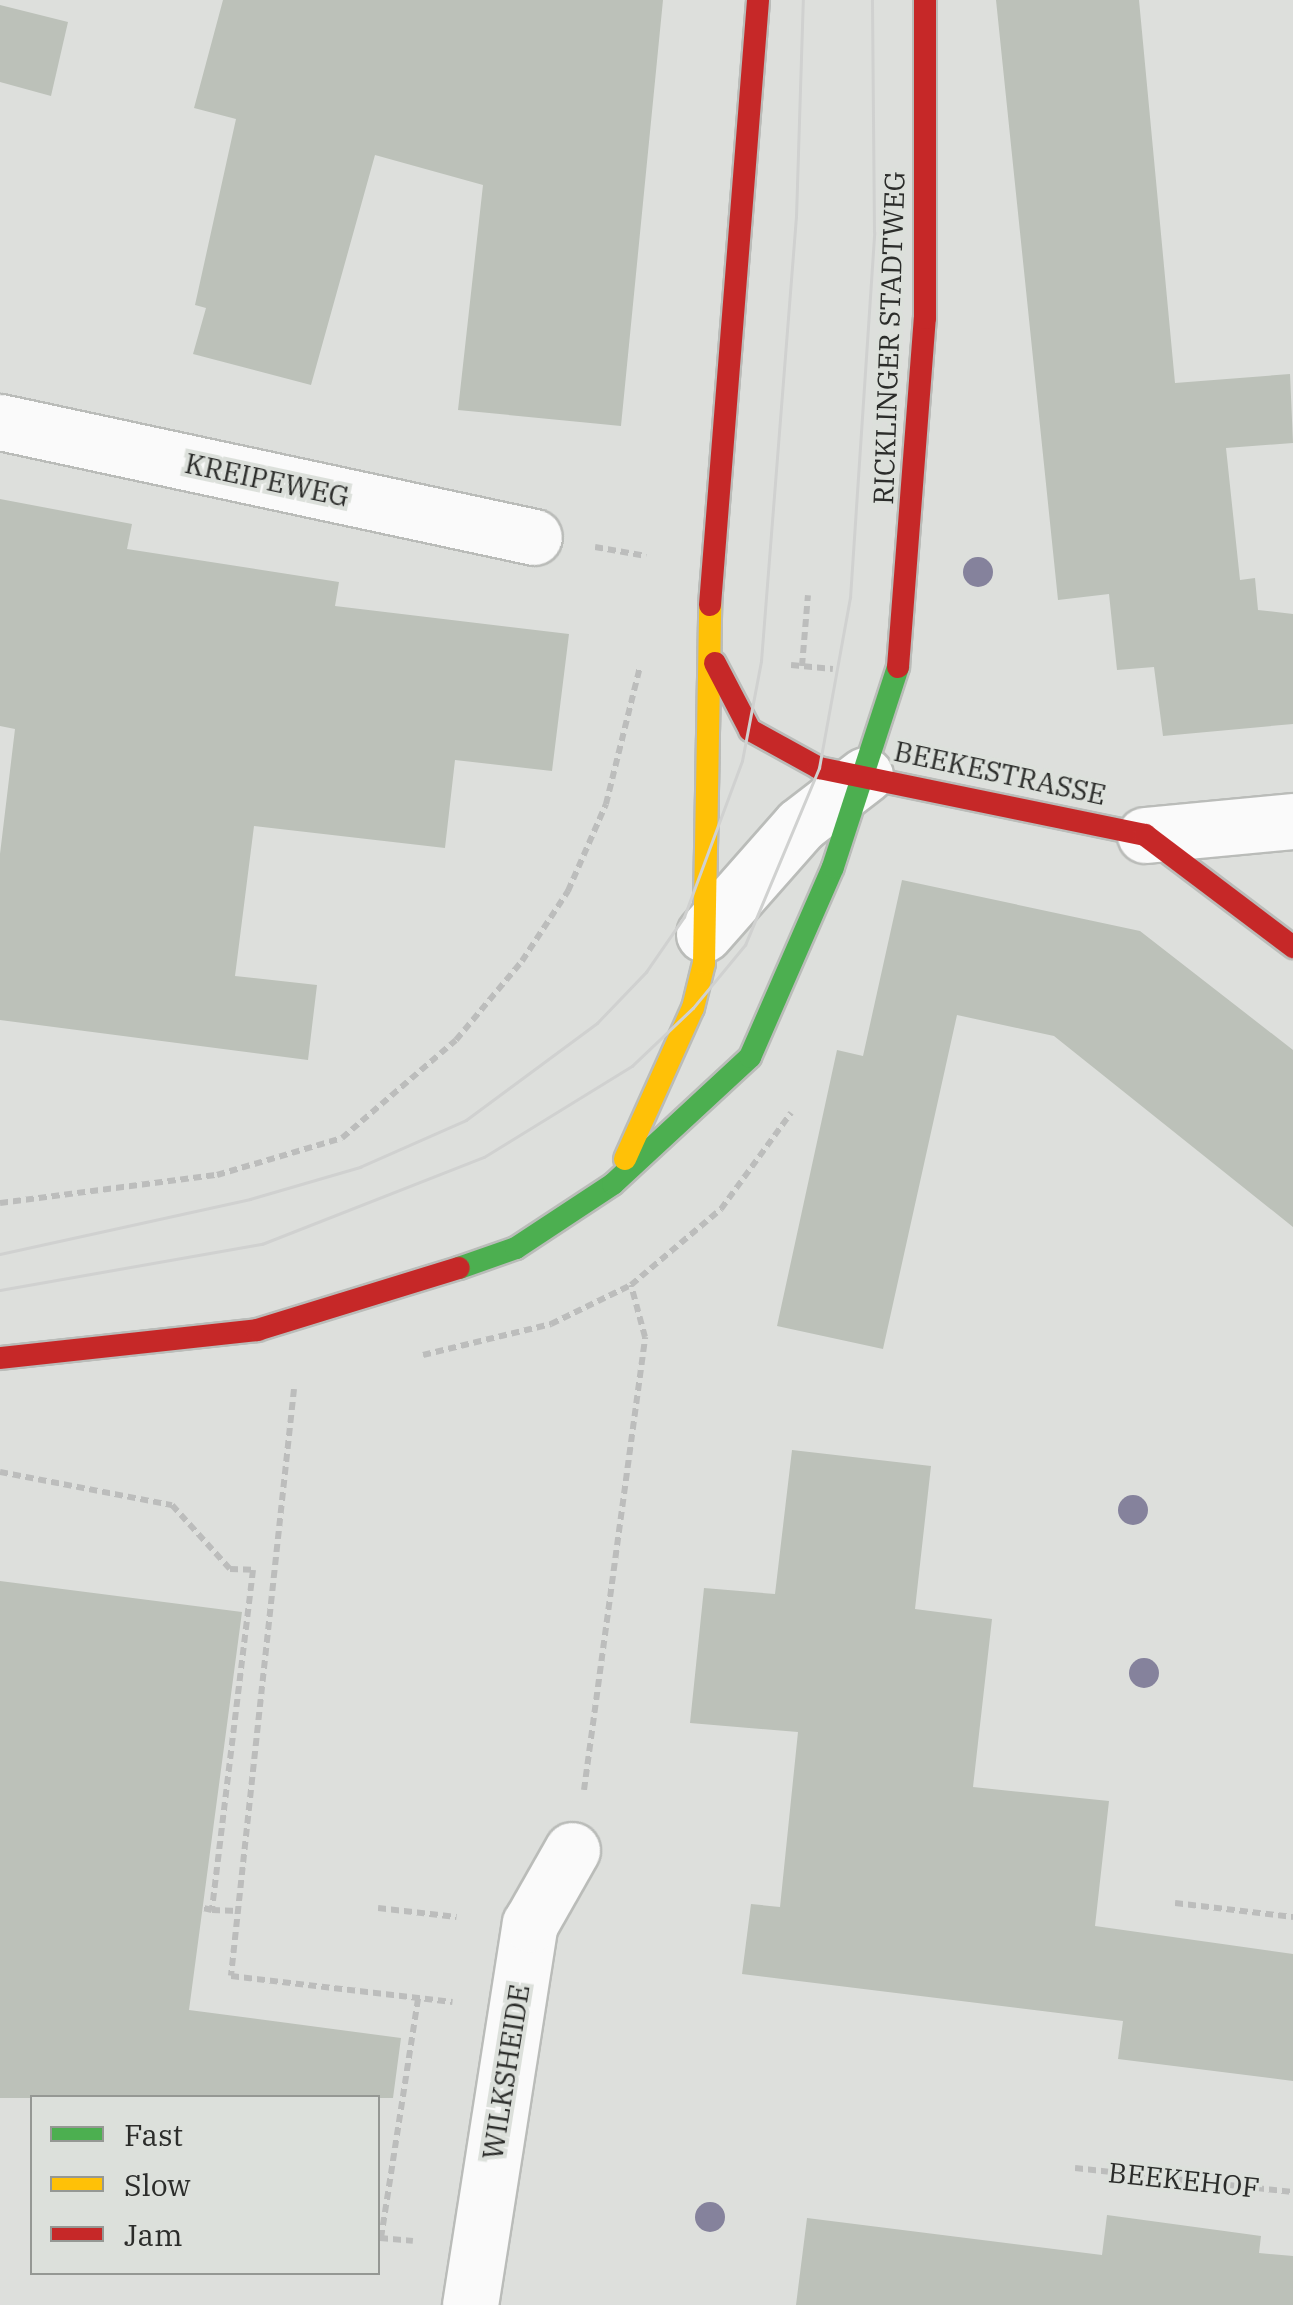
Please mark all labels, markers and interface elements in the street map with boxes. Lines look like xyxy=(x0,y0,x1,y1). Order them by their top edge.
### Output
street label: RICKLINGER STADTWEG xyxy=(866,171,912,505)
street label: KREIPEWEG xyxy=(182,446,352,514)
street label: BEEKESTRASSE xyxy=(891,734,1109,812)
street label: WILKSHEIDE xyxy=(476,1982,536,2162)
legend xyxy=(30,2095,380,2275)
text: Fast xyxy=(124,2115,183,2154)
street label: BEEKEHOF xyxy=(1107,2155,1261,2205)
text: Slow xyxy=(124,2165,191,2204)
text: Jam xyxy=(124,2215,183,2254)

